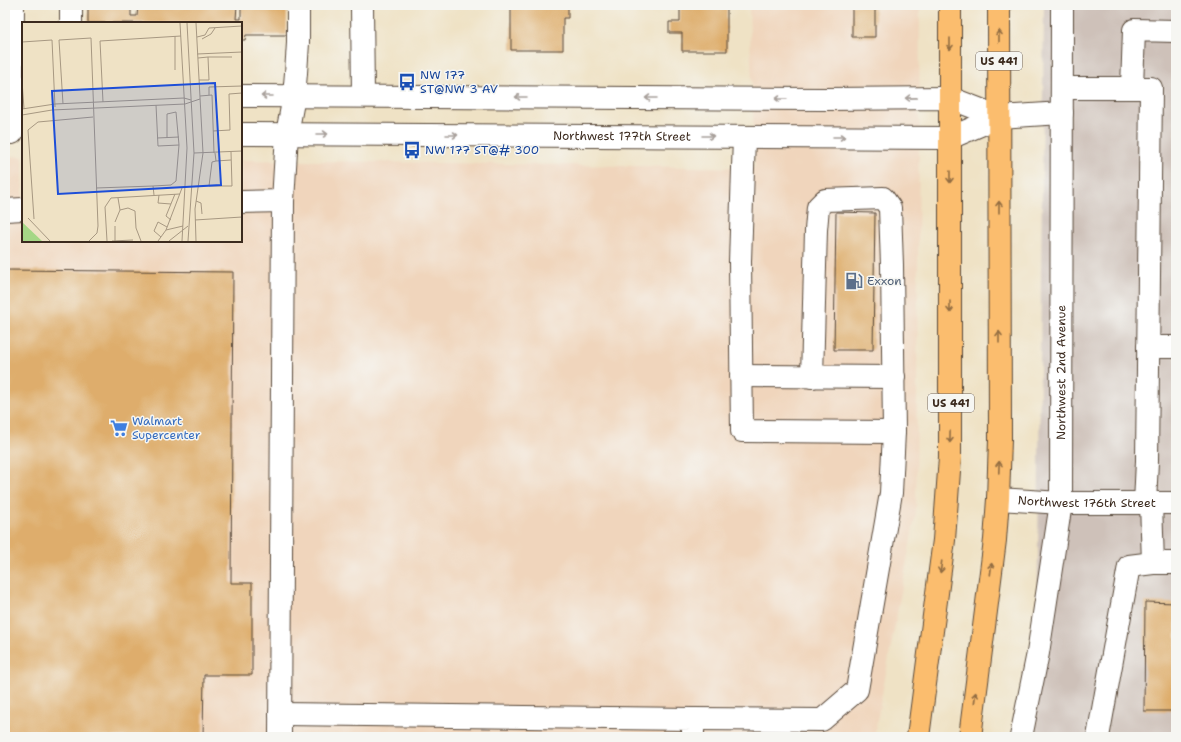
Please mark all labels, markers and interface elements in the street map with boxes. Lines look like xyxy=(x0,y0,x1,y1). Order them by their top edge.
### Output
inset map xyxy=(22,22,242,242)
one-way arrow xyxy=(995,30,1003,43)
one-way arrow xyxy=(946,37,954,50)
road number: US 441 xyxy=(976,52,1022,70)
place label: NW 177 ST@NW 3 AV xyxy=(420,67,498,97)
bus stop icon: NW 177 ST@NW 3 AV xyxy=(397,72,417,92)
one-way arrow xyxy=(261,92,274,100)
one-way arrow xyxy=(515,93,528,101)
one-way arrow xyxy=(645,94,658,102)
one-way arrow xyxy=(775,95,788,103)
one-way arrow xyxy=(905,95,918,102)
street label: Northwest 177th Street xyxy=(553,128,691,145)
one-way arrow xyxy=(315,130,328,138)
one-way arrow xyxy=(445,131,458,139)
one-way arrow xyxy=(701,133,714,140)
one-way arrow xyxy=(832,133,845,141)
bus stop icon: NW 177 ST@# 300 xyxy=(402,140,422,160)
place label: NW 177 ST@# 300 xyxy=(425,142,539,158)
one-way arrow xyxy=(946,170,954,183)
one-way arrow xyxy=(995,201,1003,214)
fuel station icon: Exxon xyxy=(844,271,864,291)
place label: Exxon xyxy=(867,273,902,289)
one-way arrow xyxy=(946,300,954,313)
street label: Northwest 2nd Avenue xyxy=(1053,305,1069,440)
one-way arrow xyxy=(995,331,1003,344)
road number: US 441 xyxy=(928,394,974,412)
place label: Walmart Supercenter xyxy=(132,413,201,443)
supermarket icon: Walmart Supercenter xyxy=(109,418,129,438)
one-way arrow xyxy=(946,430,954,443)
one-way arrow xyxy=(995,461,1002,474)
street label: Northwest 176th Street xyxy=(1017,492,1156,511)
one-way arrow xyxy=(937,560,944,573)
one-way arrow xyxy=(987,563,995,576)
one-way arrow xyxy=(971,692,979,705)

